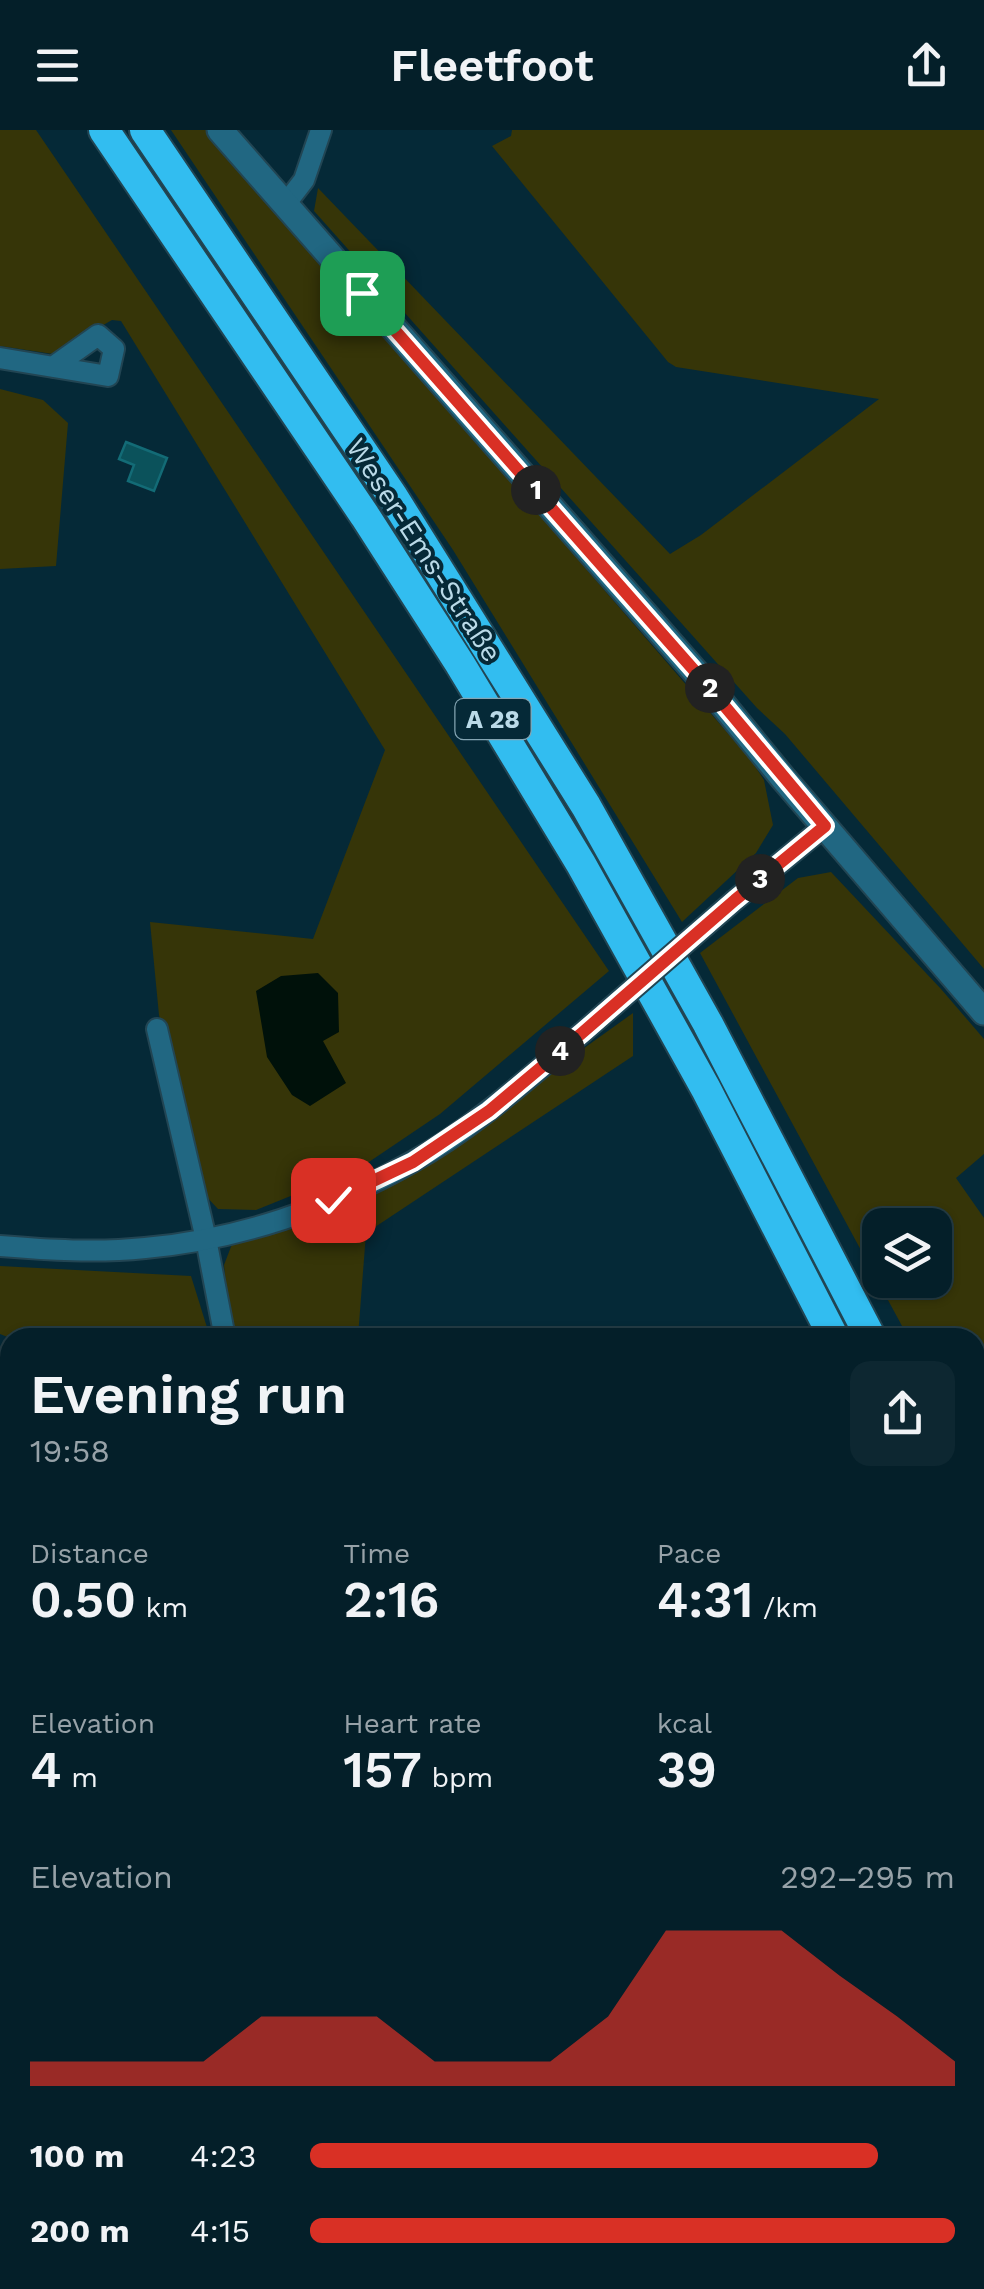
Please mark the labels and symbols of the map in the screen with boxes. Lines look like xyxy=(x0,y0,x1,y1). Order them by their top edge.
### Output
pin xyxy=(320,251,405,336)
street label: Weser-Ems-Straße xyxy=(339,432,509,668)
pin: 1 xyxy=(511,465,561,515)
pin: 2 xyxy=(685,663,735,713)
road number: A 28 xyxy=(456,699,530,739)
pin: 3 xyxy=(735,854,785,904)
pin: 4 xyxy=(535,1026,585,1076)
pin xyxy=(291,1158,376,1243)

